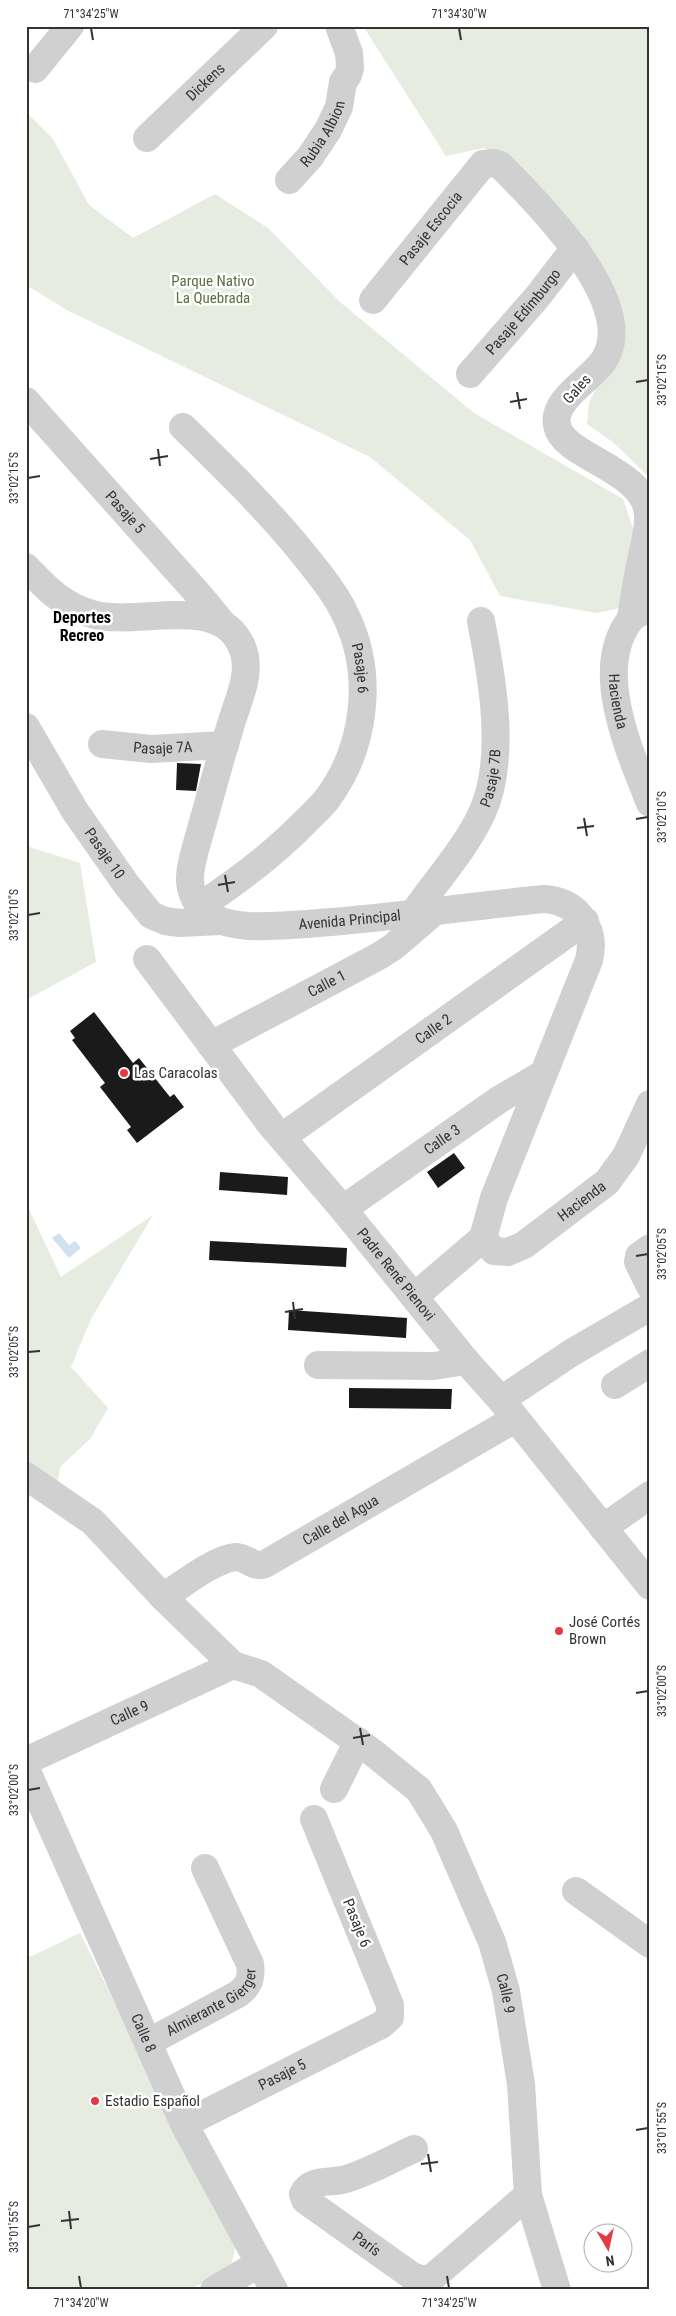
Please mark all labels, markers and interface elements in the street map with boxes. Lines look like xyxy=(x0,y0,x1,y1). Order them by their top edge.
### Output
text: 71°34'25"W xyxy=(63,7,119,21)
text: 71°34'30"W xyxy=(431,7,487,21)
street label: Dickens xyxy=(182,59,229,105)
street label: Rubia Albion xyxy=(296,99,349,171)
street label: Pasaje Escocia xyxy=(396,188,466,269)
street label: Pasaje Edimburgo xyxy=(482,265,565,358)
park label: Parque Nativo La Quebrada xyxy=(171,272,255,307)
text: 33°02'15"S xyxy=(655,354,669,406)
street label: Gales xyxy=(559,370,595,407)
text: 33°02'15"S xyxy=(7,452,21,504)
street label: Pasaje 5 xyxy=(102,487,149,537)
district label: Deportes Recreo xyxy=(53,608,111,645)
street label: Pasaje 6 xyxy=(348,641,372,693)
street label: Hacienda xyxy=(605,673,631,731)
street label: Pasaje 7A xyxy=(132,738,193,758)
street label: Pasaje 7B xyxy=(476,748,504,810)
text: 33°02'10"S xyxy=(655,791,669,843)
street label: Pasaje 10 xyxy=(81,824,129,882)
text: 33°02'10"S xyxy=(7,889,21,941)
street label: Avenida Principal xyxy=(298,906,402,934)
street label: Calle 1 xyxy=(305,966,349,1001)
street label: Calle 2 xyxy=(412,1010,455,1048)
place label: Las Caracolas xyxy=(134,1064,218,1082)
marker: Las Caracolas xyxy=(118,1067,130,1079)
street label: Calle 3 xyxy=(420,1121,464,1159)
street label: Hacienda xyxy=(554,1177,609,1225)
street label: Padre René Pienovi xyxy=(353,1224,439,1324)
text: 33°02'05"S xyxy=(655,1228,669,1280)
text: 33°02'05"S xyxy=(7,1326,21,1378)
street label: Calle del Agua xyxy=(299,1491,382,1549)
place label: José Cortés Brown xyxy=(569,1613,641,1648)
marker: José Cortés Brown xyxy=(553,1625,565,1637)
text: 33°02'00"S xyxy=(655,1665,669,1717)
street label: Calle 9 xyxy=(107,1696,152,1730)
text: 33°02'00"S xyxy=(7,1764,21,1816)
street label: Pasaje 6 xyxy=(339,1896,375,1950)
street label: Almierante Gierger xyxy=(163,1968,260,2040)
street label: Calle 9 xyxy=(492,1971,518,2015)
street label: Calle 8 xyxy=(127,2011,160,2055)
street label: Pasaje 5 xyxy=(256,2055,309,2094)
place label: Estadio Español xyxy=(105,2092,200,2110)
marker: Estadio Español xyxy=(89,2095,101,2107)
text: 33°01'55"S xyxy=(655,2102,669,2154)
text: 33°01'55"S xyxy=(7,2201,21,2253)
north arrow xyxy=(584,2224,634,2274)
street label: París xyxy=(349,2228,384,2260)
text: N xyxy=(605,2252,616,2269)
text: 71°34'20"W xyxy=(53,2296,109,2310)
text: 71°34'25"W xyxy=(421,2296,477,2310)

